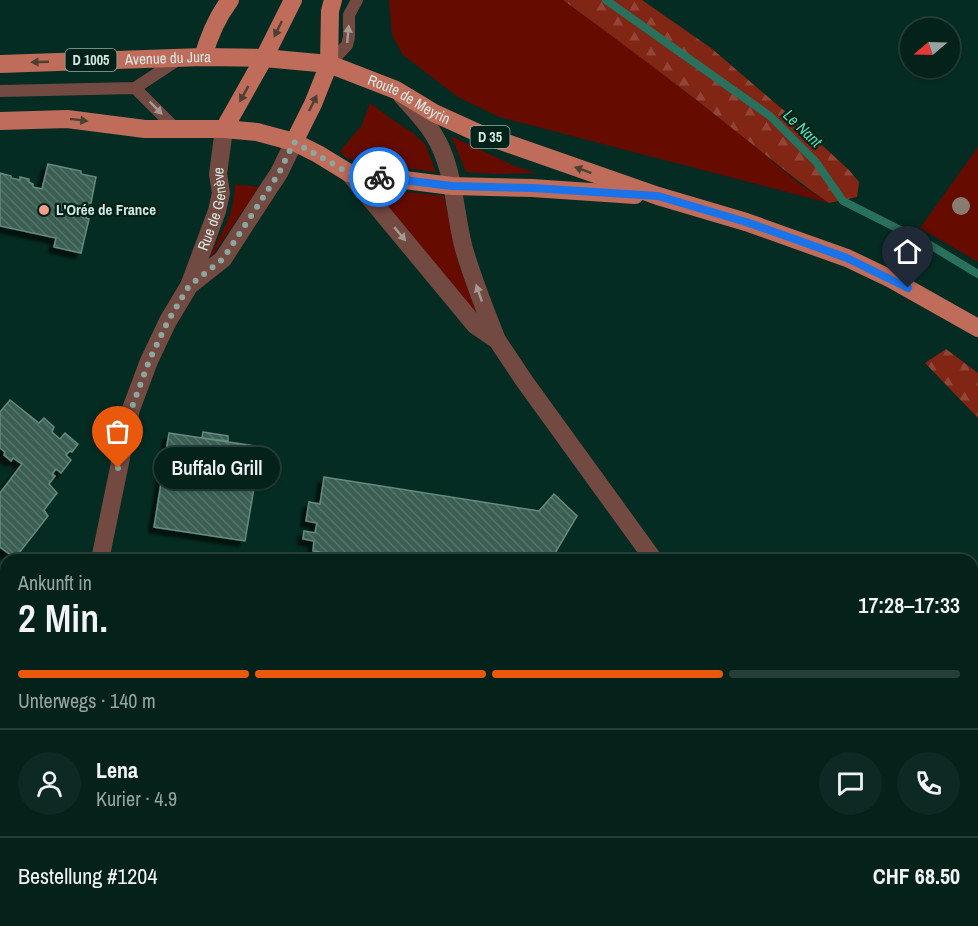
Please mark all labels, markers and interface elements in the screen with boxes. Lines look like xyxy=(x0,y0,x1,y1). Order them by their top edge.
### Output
north arrow xyxy=(900,18,960,78)
map controls xyxy=(900,18,960,78)
one-way arrow xyxy=(274,20,283,37)
one-way arrow xyxy=(343,25,353,44)
street label: Avenue du Jura xyxy=(124,46,211,70)
road number: D 1005 xyxy=(66,49,116,71)
one-way arrow xyxy=(30,58,49,67)
street label: Route de Meyrin xyxy=(365,69,454,129)
one-way arrow xyxy=(239,85,249,102)
one-way arrow xyxy=(308,95,317,112)
one-way arrow xyxy=(148,101,162,115)
water label: Le Nant xyxy=(779,104,827,152)
one-way arrow xyxy=(70,116,89,125)
road number: D 35 xyxy=(470,126,510,148)
courier xyxy=(349,147,409,207)
icon: bike xyxy=(363,161,396,194)
one-way arrow xyxy=(574,164,592,174)
street label: Rue de Genève xyxy=(192,166,231,254)
place label: L'Orée de France xyxy=(56,199,156,220)
marker: L'Orée de France xyxy=(37,203,51,217)
one-way arrow xyxy=(393,226,406,241)
pin xyxy=(882,226,933,288)
icon: home xyxy=(891,235,924,268)
one-way arrow xyxy=(473,284,483,302)
pin xyxy=(92,406,143,468)
icon: bag xyxy=(101,415,134,448)
callout: Buffalo Grill xyxy=(154,447,280,489)
text: Buffalo Grill xyxy=(172,454,262,481)
text: Ankunft in xyxy=(18,569,92,596)
text: 17:28–17:33 xyxy=(858,590,960,620)
text: 2 Min. xyxy=(18,592,108,644)
text: Unterwegs · 140 m xyxy=(18,687,156,714)
button: person xyxy=(18,752,81,815)
button: chat xyxy=(819,752,882,815)
button: phone xyxy=(897,752,960,815)
text: Lena xyxy=(96,755,138,785)
text: Kurier · 4.9 xyxy=(96,785,177,812)
text: Bestellung #1204 xyxy=(18,861,157,891)
text: CHF 68.50 xyxy=(873,861,960,891)

